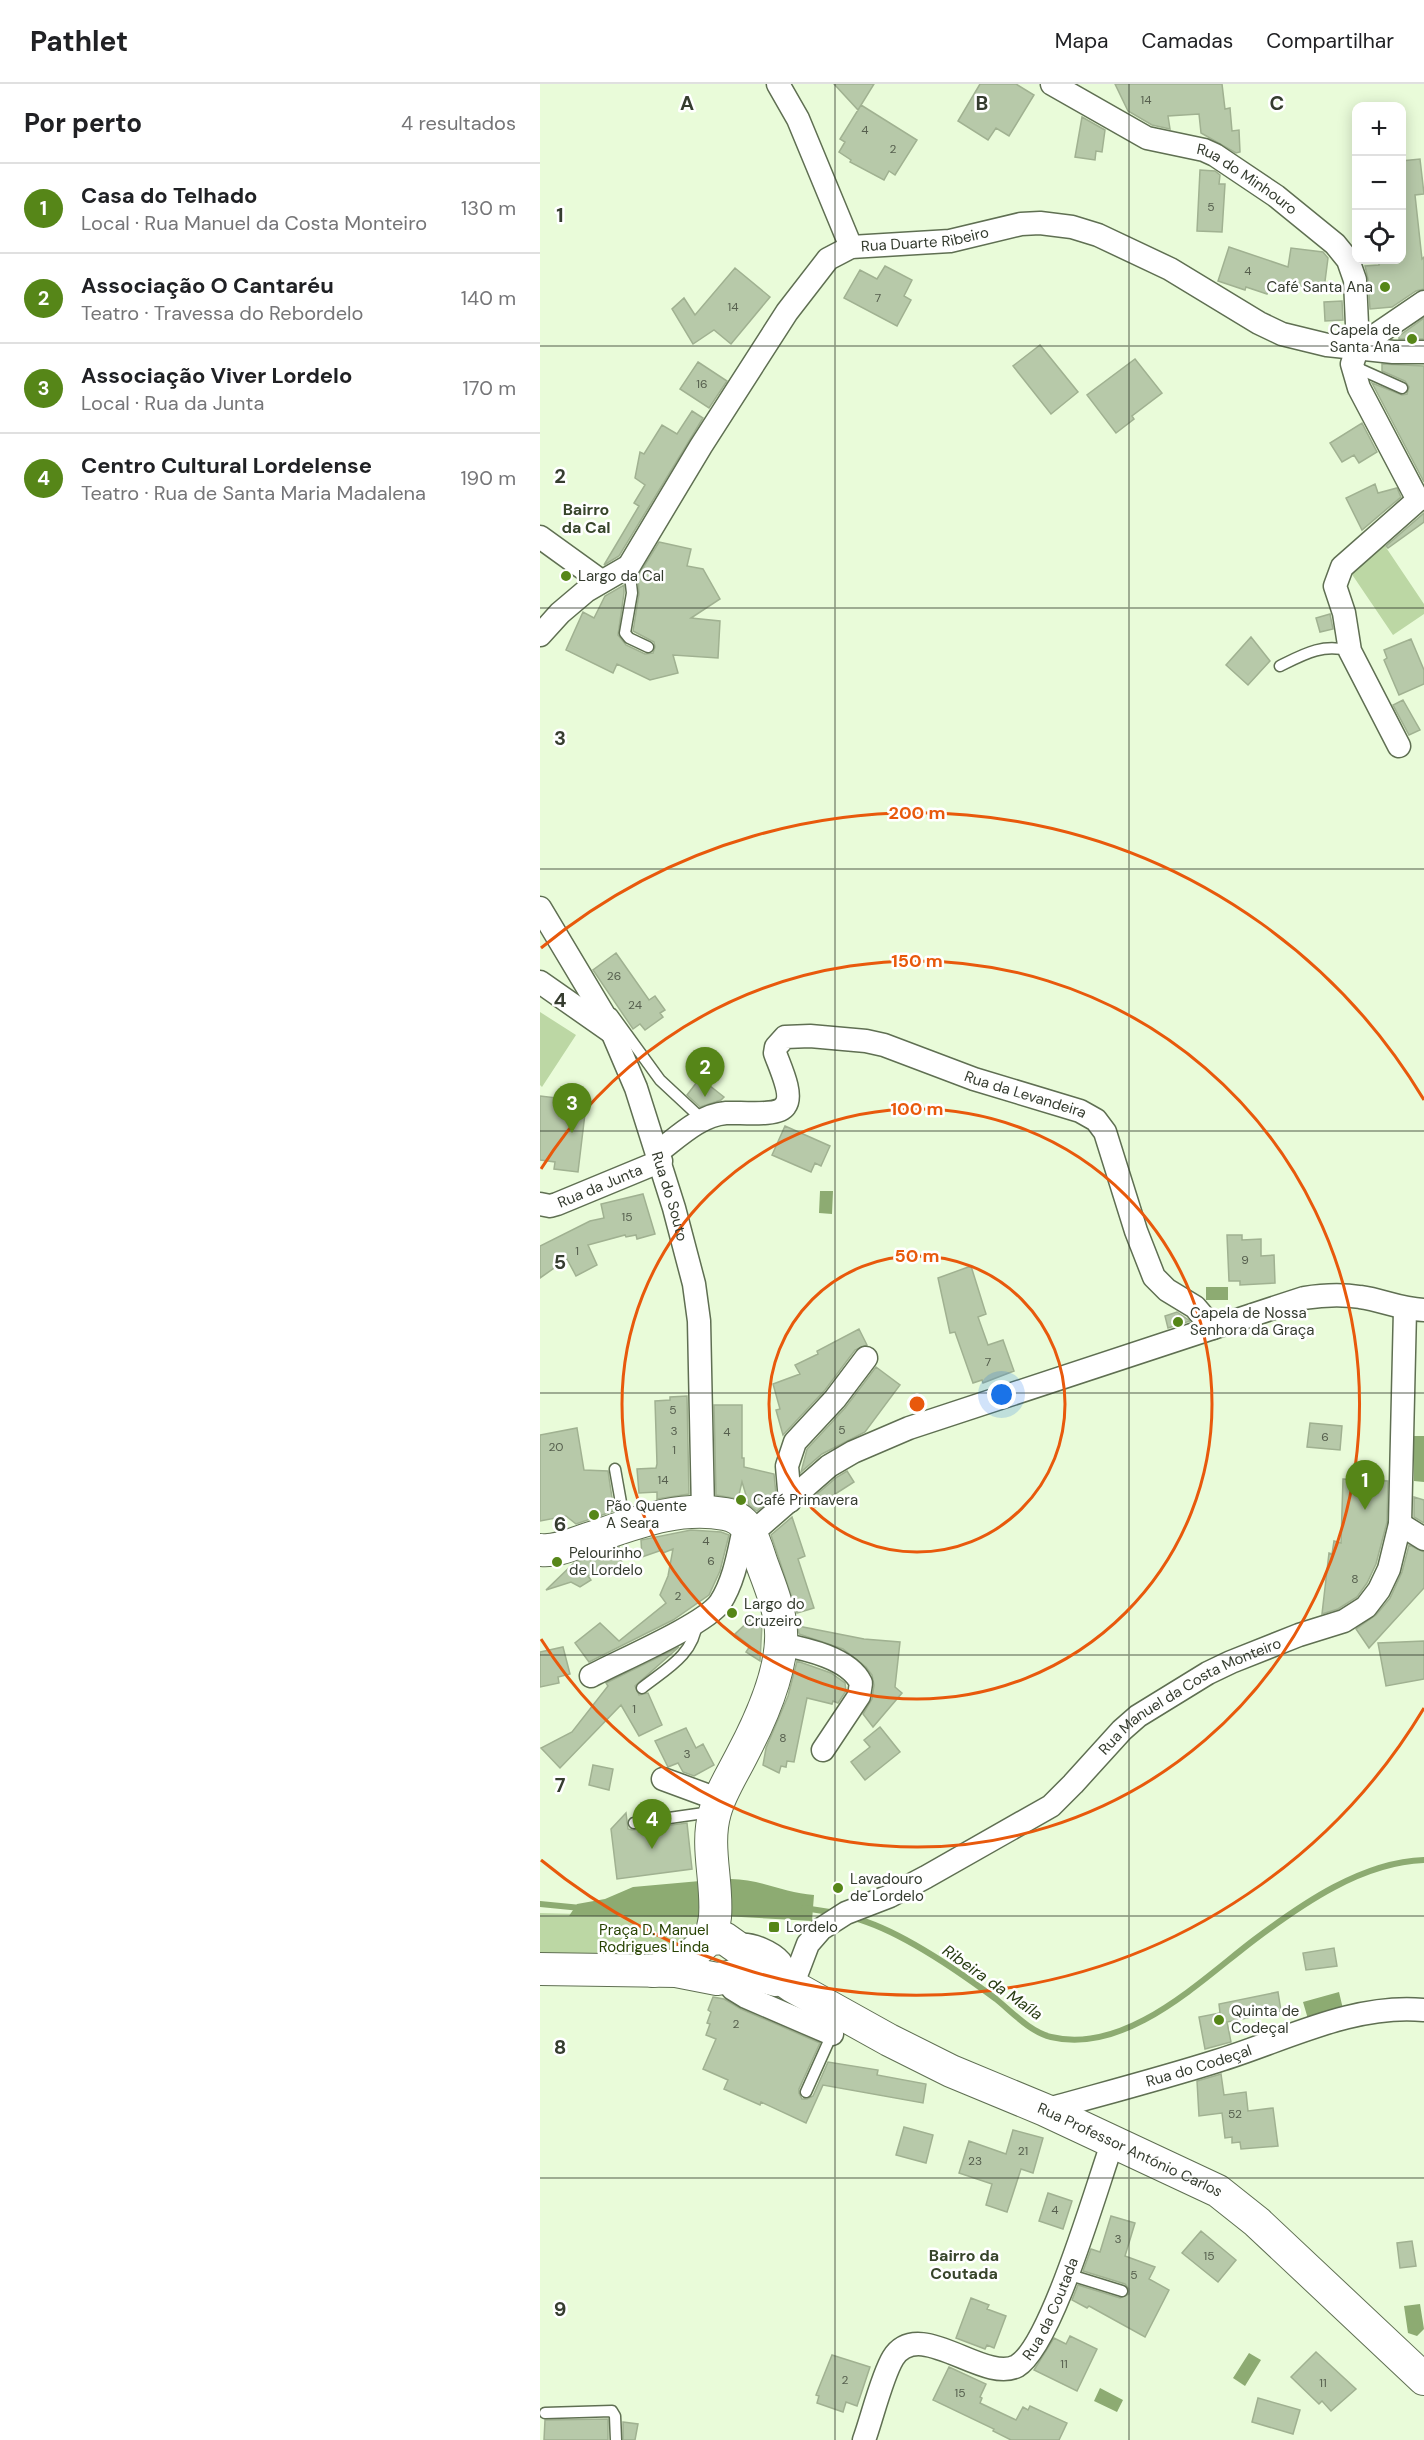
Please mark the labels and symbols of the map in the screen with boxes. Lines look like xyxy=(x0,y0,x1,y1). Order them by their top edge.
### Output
text: A xyxy=(680,90,694,116)
text: B xyxy=(976,90,988,116)
text: C xyxy=(1270,90,1284,116)
house number: 14 xyxy=(1140,92,1152,108)
house number: 4 xyxy=(861,122,869,138)
street label: Rua do Minhouro xyxy=(1195,139,1301,219)
house number: 2 xyxy=(890,141,897,157)
house number: 5 xyxy=(1207,199,1215,215)
text: 1 xyxy=(556,202,564,228)
street label: Rua Duarte Ribeiro xyxy=(860,222,991,256)
house number: 4 xyxy=(1244,263,1252,279)
place label: Café Santa Ana xyxy=(1267,277,1373,297)
marker: Café Santa Ana xyxy=(1378,280,1392,294)
house number: 7 xyxy=(875,290,881,306)
house number: 14 xyxy=(727,299,739,315)
place label: Capela de Santa Ana xyxy=(1330,320,1400,357)
marker: Capela de Santa Ana xyxy=(1405,332,1419,346)
house number: 16 xyxy=(696,376,708,392)
text: 2 xyxy=(554,463,566,489)
district label: Bairro da Cal xyxy=(561,499,611,538)
place label: Largo da Cal xyxy=(578,566,664,586)
marker: Largo da Cal xyxy=(559,569,573,583)
text: 3 xyxy=(554,725,566,751)
text: 200 m xyxy=(889,801,945,825)
text: 150 m xyxy=(891,949,943,973)
house number: 26 xyxy=(607,968,621,984)
text: 4 xyxy=(554,987,567,1013)
house number: 24 xyxy=(628,997,642,1013)
pin: 2 xyxy=(686,1048,724,1097)
street label: Rua da Levandeira xyxy=(961,1066,1090,1123)
pin: 3 xyxy=(552,1084,591,1133)
text: 100 m xyxy=(890,1097,944,1121)
street label: Rua do Souto xyxy=(647,1149,692,1244)
street label: Rua da Junta xyxy=(555,1160,645,1213)
house number: 15 xyxy=(621,1209,633,1225)
house number: 1 xyxy=(575,1243,579,1259)
text: 50 m xyxy=(894,1244,940,1268)
text: 5 xyxy=(554,1249,566,1275)
house number: 9 xyxy=(1241,1252,1249,1268)
place label: Capela de Nossa Senhora da Graça xyxy=(1190,1303,1314,1340)
marker: Capela de Nossa Senhora da Graça xyxy=(1171,1315,1185,1329)
house number: 7 xyxy=(985,1354,991,1370)
your location xyxy=(987,1380,1016,1409)
centre of rings xyxy=(907,1394,927,1414)
house number: 5 xyxy=(669,1402,677,1418)
house number: 5 xyxy=(838,1422,846,1438)
house number: 3 xyxy=(670,1423,678,1439)
house number: 4 xyxy=(723,1424,731,1440)
house number: 6 xyxy=(1321,1429,1329,1445)
house number: 20 xyxy=(548,1439,564,1455)
house number: 1 xyxy=(672,1442,676,1458)
pin: 1 xyxy=(1346,1460,1384,1510)
house number: 14 xyxy=(657,1472,669,1488)
place label: Café Primavera xyxy=(753,1490,858,1510)
marker: Café Primavera xyxy=(734,1493,748,1507)
place label: Pão Quente A Seara xyxy=(606,1496,687,1533)
marker: Pão Quente A Seara xyxy=(587,1508,601,1522)
text: 6 xyxy=(554,1511,566,1537)
house number: 4 xyxy=(702,1533,710,1549)
place label: Pelourinho de Lordelo xyxy=(569,1543,643,1580)
house number: 6 xyxy=(707,1553,715,1569)
marker: Pelourinho de Lordelo xyxy=(550,1555,564,1569)
house number: 8 xyxy=(1351,1571,1359,1587)
house number: 2 xyxy=(675,1588,682,1604)
place label: Largo do Cruzeiro xyxy=(744,1594,805,1631)
marker: Largo do Cruzeiro xyxy=(725,1606,739,1620)
street label: Rua Manuel da Costa Monteiro xyxy=(1094,1633,1284,1759)
house number: 1 xyxy=(632,1701,636,1717)
house number: 8 xyxy=(779,1730,787,1746)
house number: 3 xyxy=(683,1746,691,1762)
text: 7 xyxy=(555,1772,566,1798)
pin: 4 xyxy=(632,1800,672,1849)
place label: Lavadouro de Lordelo xyxy=(850,1869,924,1906)
marker: Lavadouro de Lordelo xyxy=(831,1881,845,1895)
place label: Lordelo xyxy=(786,1917,838,1937)
park label: Praça D. Manuel Rodrigues Linda xyxy=(599,1920,709,1957)
marker: Lordelo xyxy=(767,1920,781,1934)
water label: Ribeira da Maíla xyxy=(938,1940,1047,2025)
place label: Quinta de Codeçal xyxy=(1231,2001,1299,2038)
marker: Quinta de Codeçal xyxy=(1212,2013,1226,2027)
house number: 2 xyxy=(733,2016,740,2032)
text: 8 xyxy=(554,2034,566,2060)
street label: Rua do Codeçal xyxy=(1144,2040,1254,2092)
street label: Rua Professor António Carlos xyxy=(1035,2098,1227,2201)
house number: 52 xyxy=(1228,2106,1242,2122)
house number: 21 xyxy=(1018,2143,1028,2159)
house number: 23 xyxy=(968,2153,982,2169)
house number: 4 xyxy=(1051,2202,1059,2218)
house number: 3 xyxy=(1114,2231,1122,2247)
district label: Bairro da Coutada xyxy=(929,2245,999,2284)
house number: 15 xyxy=(1203,2248,1215,2264)
street label: Rua da Coutada xyxy=(1018,2255,1083,2365)
house number: 5 xyxy=(1130,2267,1138,2283)
text: 9 xyxy=(554,2296,566,2322)
house number: 11 xyxy=(1060,2356,1068,2372)
house number: 2 xyxy=(842,2372,849,2388)
house number: 11 xyxy=(1319,2375,1327,2391)
house number: 15 xyxy=(954,2385,966,2401)

